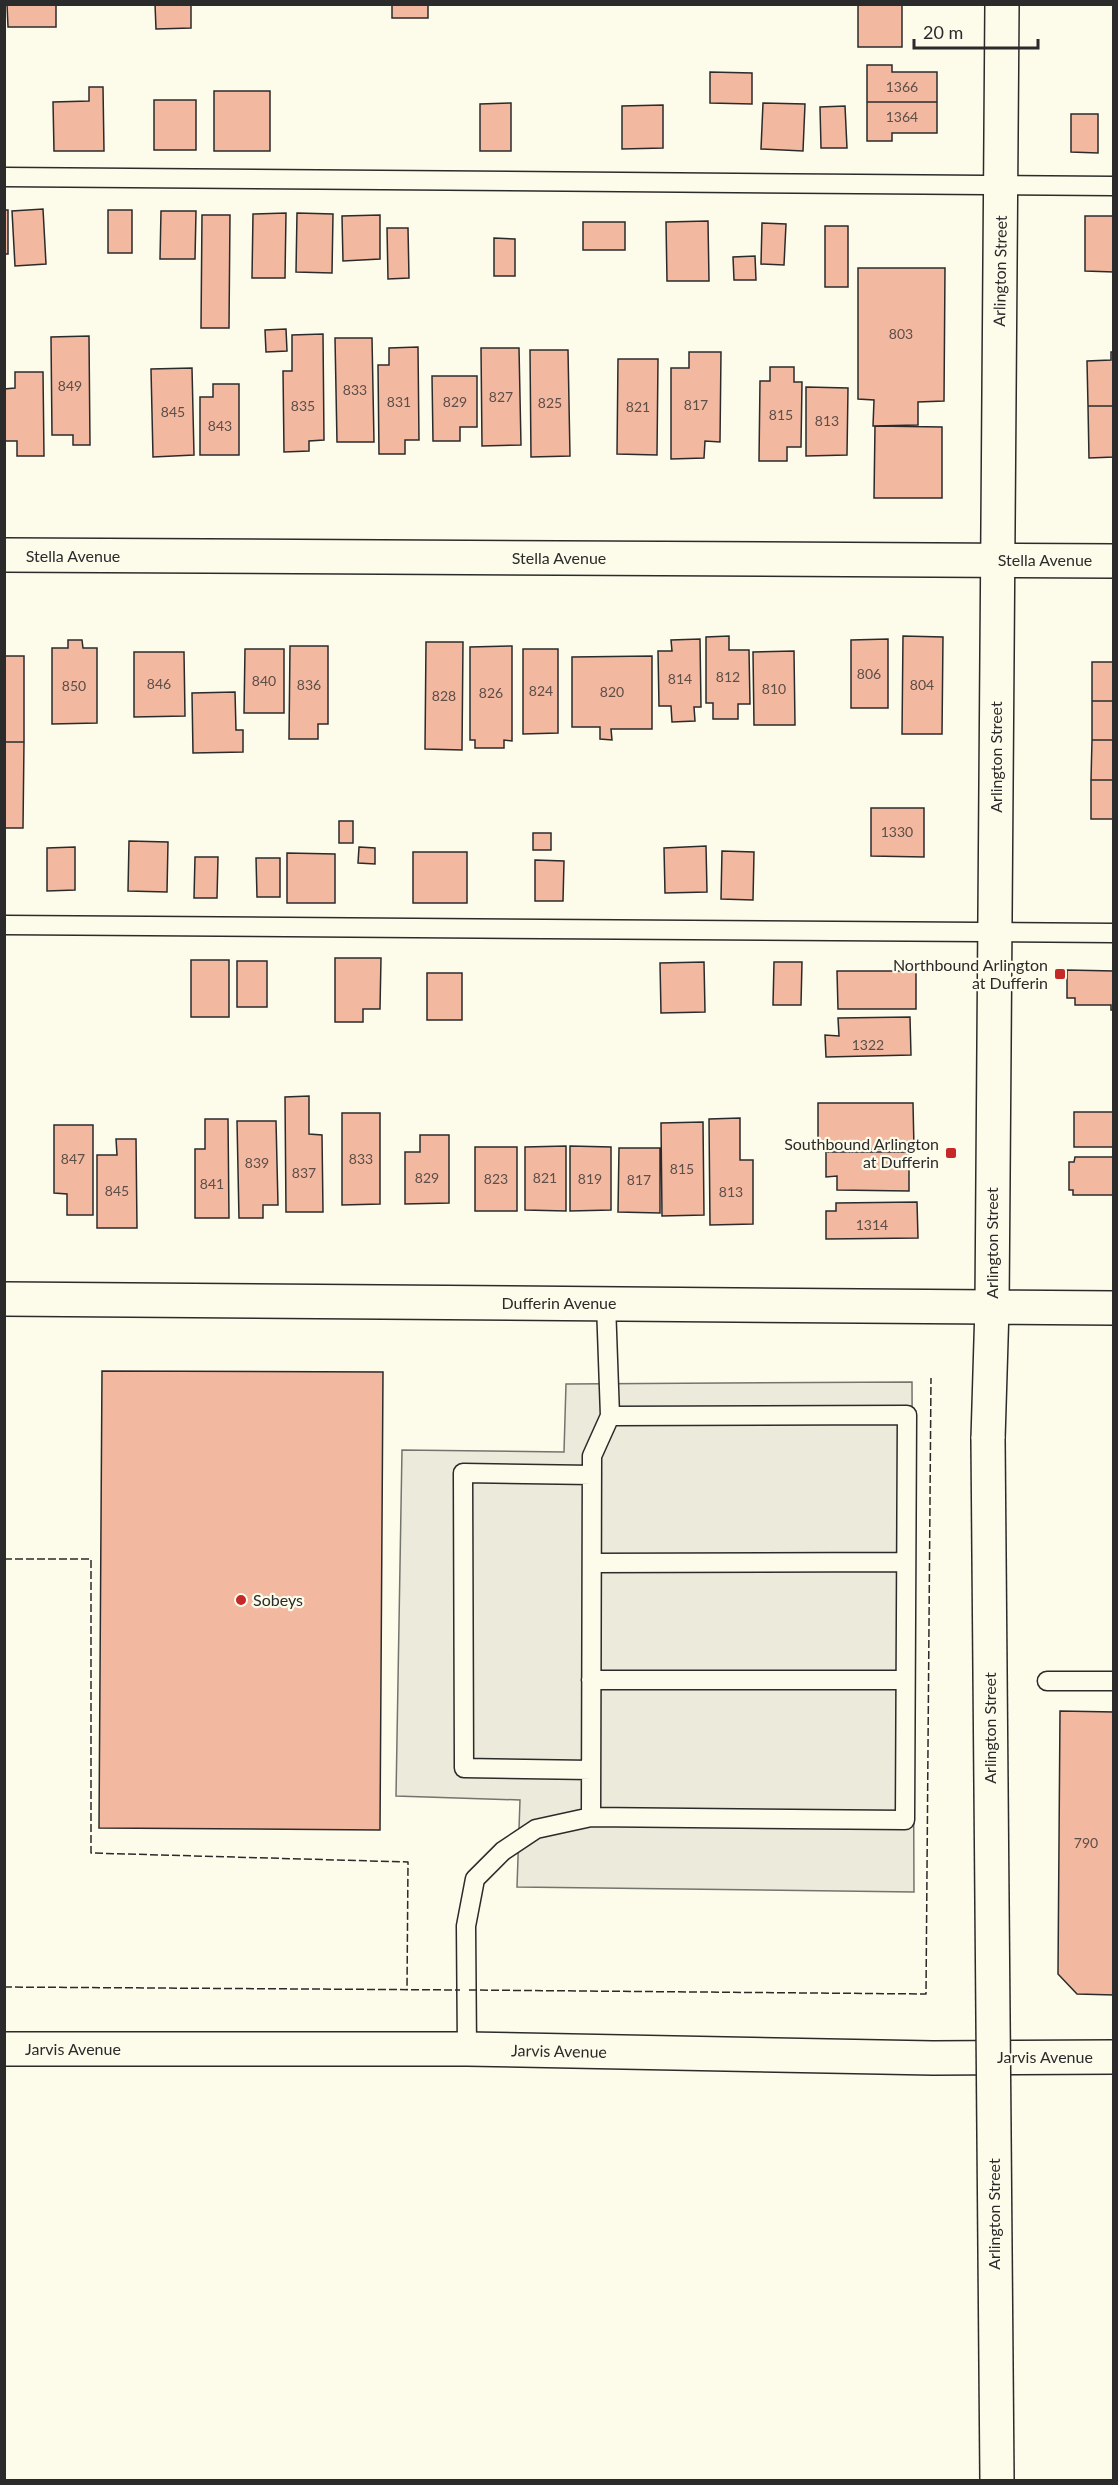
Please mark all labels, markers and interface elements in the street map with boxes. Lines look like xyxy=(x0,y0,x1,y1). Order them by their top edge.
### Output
scale bar xyxy=(914,12,1038,50)
text: 20 m xyxy=(923,21,963,43)
house number: 1366 xyxy=(886,78,918,95)
house number: 1364 xyxy=(886,108,918,125)
street label: Arlington Street xyxy=(989,215,1010,327)
house number: 803 xyxy=(889,325,913,342)
house number: 849 xyxy=(58,377,82,394)
house number: 833 xyxy=(343,381,367,398)
house number: 827 xyxy=(489,388,513,405)
house number: 831 xyxy=(387,393,411,410)
house number: 829 xyxy=(443,393,467,410)
house number: 825 xyxy=(538,394,562,411)
house number: 817 xyxy=(684,396,708,413)
house number: 835 xyxy=(291,397,315,414)
house number: 821 xyxy=(626,398,650,415)
house number: 845 xyxy=(161,403,185,420)
house number: 815 xyxy=(769,406,793,423)
house number: 813 xyxy=(815,412,839,429)
house number: 843 xyxy=(208,417,232,434)
street label: Stella Avenue xyxy=(26,546,120,565)
street label: Stella Avenue xyxy=(512,548,606,567)
street label: Stella Avenue xyxy=(998,550,1092,569)
house number: 806 xyxy=(857,665,881,682)
house number: 812 xyxy=(716,668,740,685)
house number: 814 xyxy=(668,670,692,687)
house number: 840 xyxy=(252,672,276,689)
house number: 846 xyxy=(147,675,171,692)
house number: 836 xyxy=(297,676,321,693)
house number: 804 xyxy=(910,676,934,693)
house number: 850 xyxy=(62,677,86,694)
house number: 810 xyxy=(762,680,786,697)
house number: 824 xyxy=(529,682,553,699)
house number: 820 xyxy=(600,683,624,700)
house number: 826 xyxy=(479,684,503,701)
house number: 828 xyxy=(432,687,456,704)
street label: Arlington Street xyxy=(986,701,1005,813)
house number: 1330 xyxy=(881,823,913,840)
place label: Northbound Arlington at Dufferin xyxy=(893,955,1048,992)
marker: Northbound Arlington at Dufferin xyxy=(1053,967,1067,981)
house number: 1322 xyxy=(852,1036,884,1053)
place label: Southbound Arlington at Dufferin xyxy=(784,1134,939,1171)
marker: Southbound Arlington at Dufferin xyxy=(944,1146,958,1160)
house number: 847 xyxy=(61,1150,85,1167)
house number: 833 xyxy=(349,1150,373,1167)
house number: 839 xyxy=(245,1154,269,1171)
house number: 815 xyxy=(670,1160,694,1177)
house number: 837 xyxy=(292,1164,316,1181)
house number: 829 xyxy=(415,1169,439,1186)
house number: 821 xyxy=(533,1169,557,1186)
house number: 823 xyxy=(484,1170,508,1187)
house number: 819 xyxy=(578,1170,602,1187)
house number: 817 xyxy=(627,1171,651,1188)
house number: 841 xyxy=(200,1175,224,1192)
house number: 845 xyxy=(105,1182,129,1199)
house number: 813 xyxy=(719,1183,743,1200)
street label: Arlington Street xyxy=(982,1187,1001,1299)
house number: 1314 xyxy=(856,1216,888,1233)
street label: Dufferin Avenue xyxy=(502,1293,616,1312)
place label: Sobeys xyxy=(253,1590,303,1609)
marker: Sobeys xyxy=(234,1593,248,1607)
street label: Arlington Street xyxy=(980,1672,999,1784)
house number: 790 xyxy=(1074,1834,1098,1851)
street label: Jarvis Avenue xyxy=(25,2039,121,2058)
street label: Jarvis Avenue xyxy=(511,2040,607,2061)
street label: Jarvis Avenue xyxy=(997,2047,1093,2066)
street label: Arlington Street xyxy=(984,2158,1003,2270)

